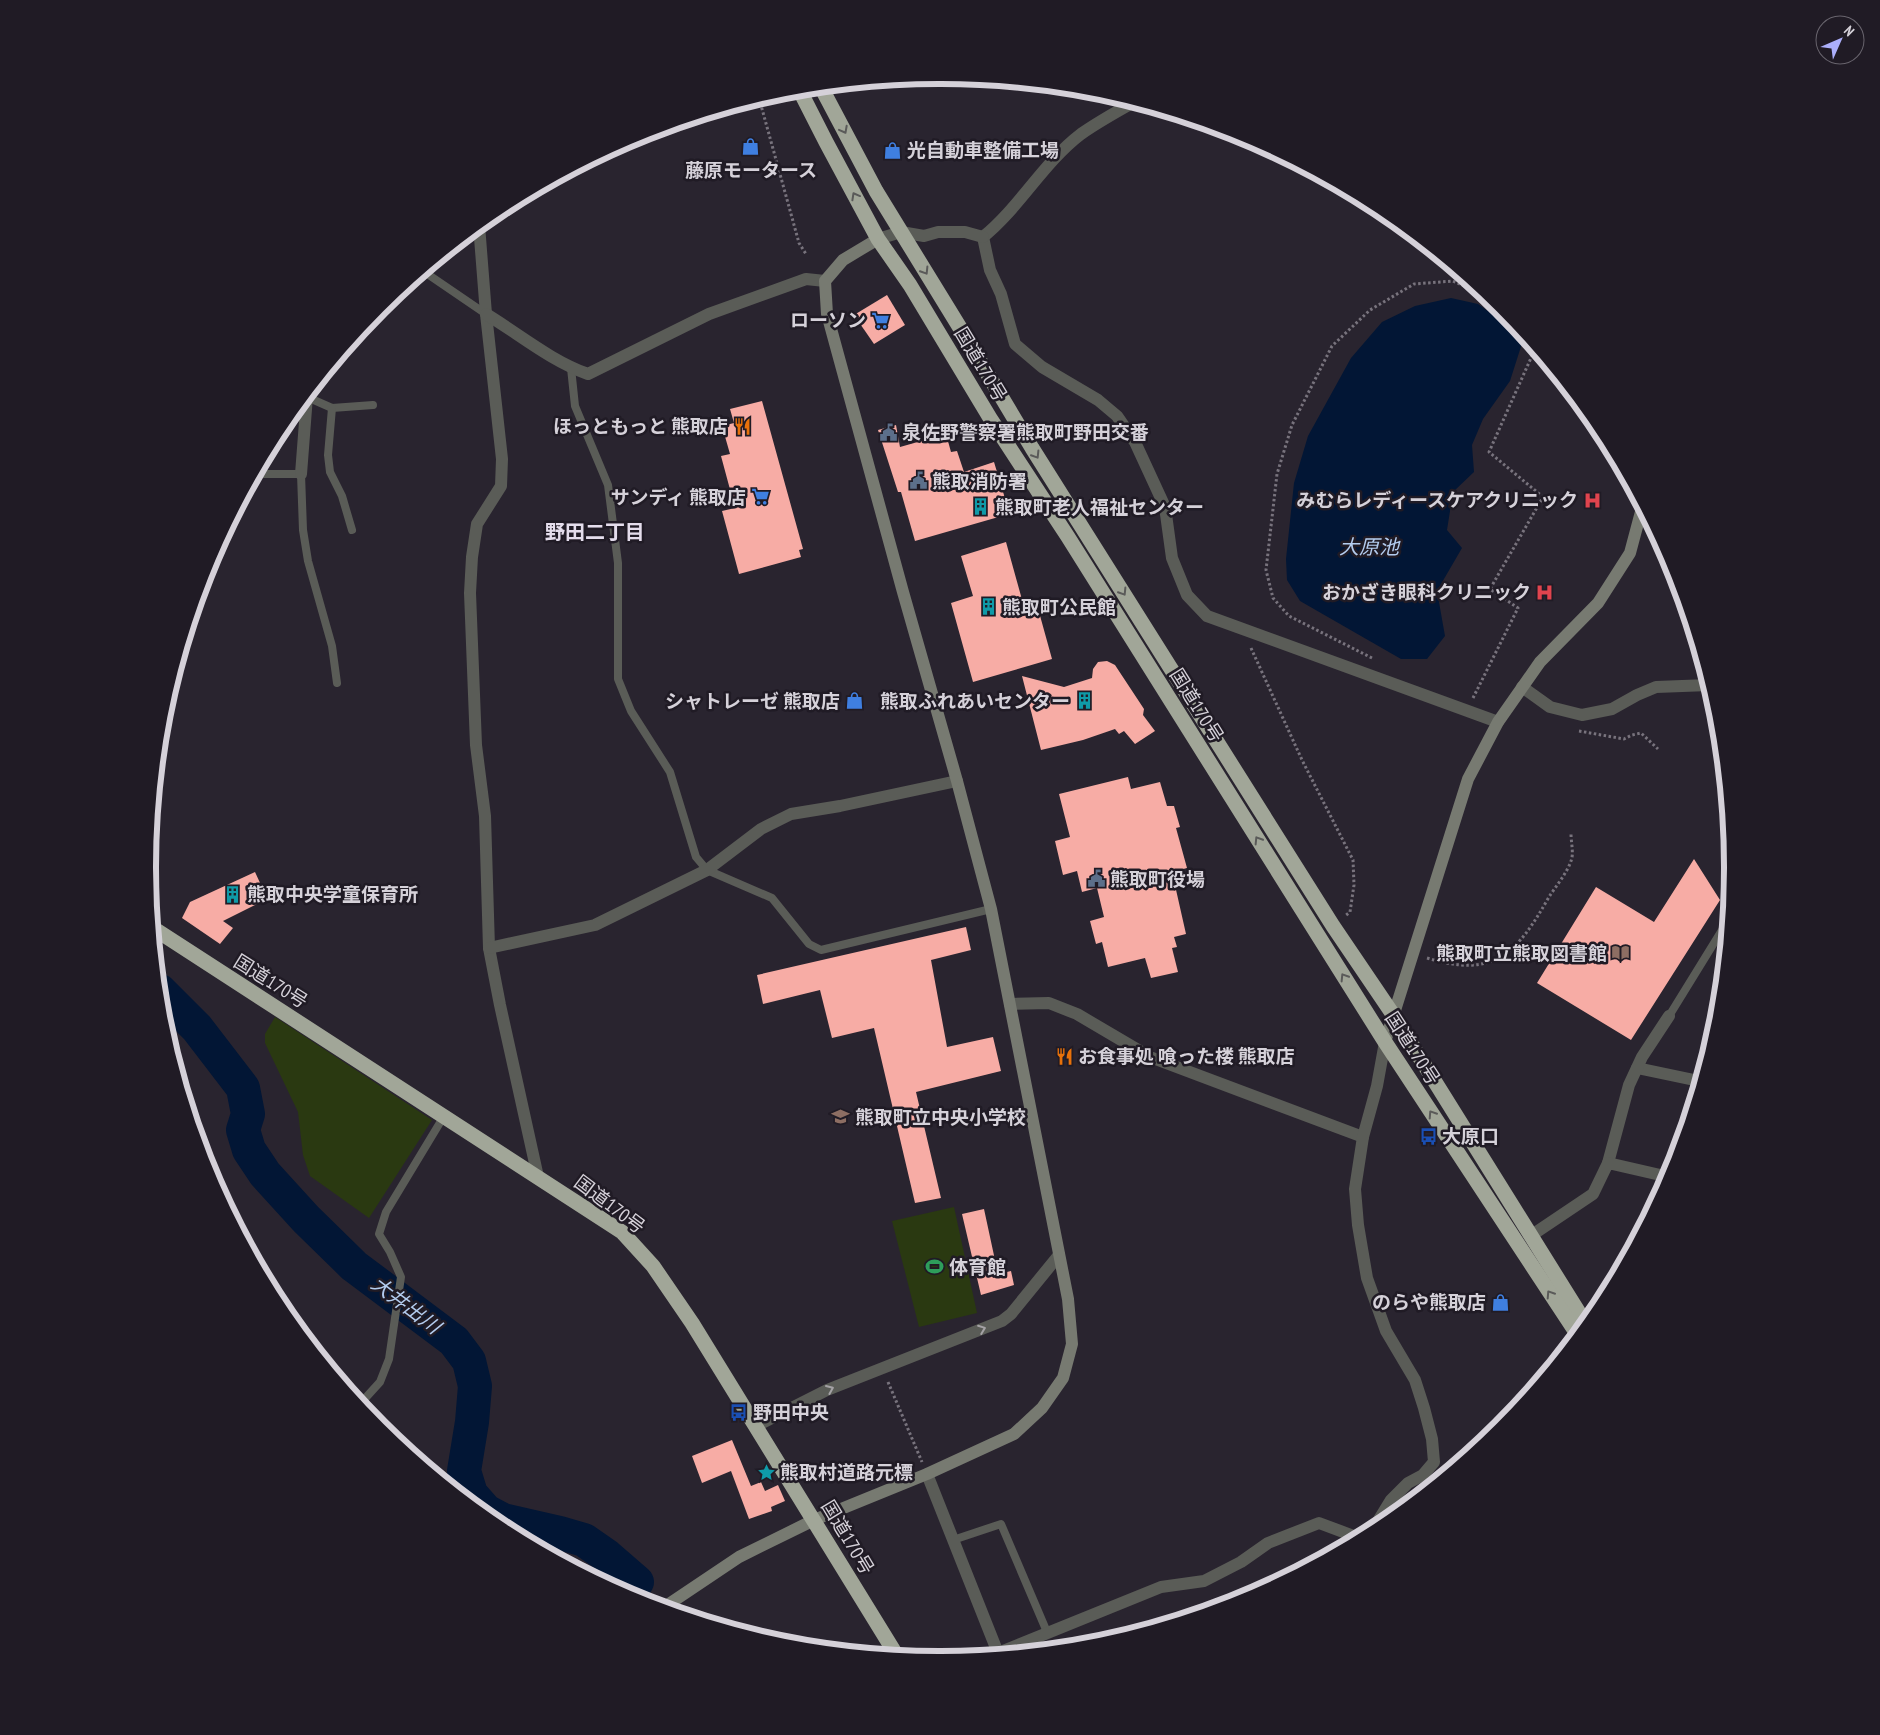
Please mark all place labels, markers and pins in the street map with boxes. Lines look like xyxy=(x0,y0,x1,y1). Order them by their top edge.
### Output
shop icon: 藤原モータース xyxy=(741,137,761,157)
place label: 光自動車整備工場 xyxy=(907,138,1059,162)
shop icon: 光自動車整備工場 xyxy=(883,140,903,160)
place label: 藤原モータース xyxy=(685,158,817,182)
place label: ローソン xyxy=(790,308,866,332)
supermarket icon: ローソン xyxy=(870,310,890,330)
place label: ほっともっと 熊取店 xyxy=(553,414,728,438)
restaurant icon: ほっともっと 熊取店 xyxy=(732,416,752,436)
place label: 泉佐野警察署熊取町野田交番 xyxy=(902,420,1149,444)
public building icon: 泉佐野警察署熊取町野田交番 xyxy=(878,422,898,442)
place label: 熊取消防署 xyxy=(932,469,1027,493)
public building icon: 熊取消防署 xyxy=(908,471,928,491)
place label: サンディ 熊取店 xyxy=(610,485,746,509)
supermarket icon: サンディ 熊取店 xyxy=(750,487,770,507)
place label: みむらレディースケアクリニック xyxy=(1296,488,1578,512)
hospital icon: みむらレディースケアクリニック xyxy=(1582,490,1602,510)
place label: 熊取町老人福祉センター xyxy=(995,495,1204,519)
building icon: 熊取町老人福祉センター xyxy=(971,497,991,517)
place label: おかざき眼科クリニック xyxy=(1322,580,1531,604)
hospital icon: おかざき眼科クリニック xyxy=(1535,582,1555,602)
place label: 熊取町公民館 xyxy=(1002,595,1116,619)
building icon: 熊取町公民館 xyxy=(978,597,998,617)
place label: シャトレーゼ 熊取店 xyxy=(665,689,840,713)
place label: 熊取ふれあいセンター xyxy=(880,689,1070,713)
shop icon: シャトレーゼ 熊取店 xyxy=(844,691,864,711)
building icon: 熊取ふれあいセンター xyxy=(1074,691,1094,711)
place label: 熊取町役場 xyxy=(1110,867,1205,891)
public building icon: 熊取町役場 xyxy=(1086,869,1106,889)
place label: 熊取中央学童保育所 xyxy=(247,882,418,906)
building icon: 熊取中央学童保育所 xyxy=(223,884,243,904)
place label: 熊取町立熊取図書館 xyxy=(1436,941,1607,965)
library icon: 熊取町立熊取図書館 xyxy=(1611,943,1631,963)
place label: お食事処 喰った楼 熊取店 xyxy=(1078,1044,1295,1068)
restaurant icon: お食事処 喰った楼 熊取店 xyxy=(1054,1046,1074,1066)
place label: 熊取町立中央小学校 xyxy=(855,1105,1026,1129)
school or university icon: 熊取町立中央小学校 xyxy=(831,1107,851,1127)
place label: 大原口 xyxy=(1442,1124,1499,1148)
bus stop icon: 大原口 xyxy=(1418,1126,1438,1146)
place label: 体育館 xyxy=(949,1255,1006,1279)
sports icon: 体育館 xyxy=(925,1257,945,1277)
place label: のらや熊取店 xyxy=(1372,1290,1486,1314)
shop icon: のらや熊取店 xyxy=(1490,1292,1510,1312)
place label: 野田中央 xyxy=(753,1400,829,1424)
bus stop icon: 野田中央 xyxy=(729,1402,749,1422)
place label: 熊取村道路元標 xyxy=(780,1460,913,1484)
place icon: 熊取村道路元標 xyxy=(756,1462,776,1482)

